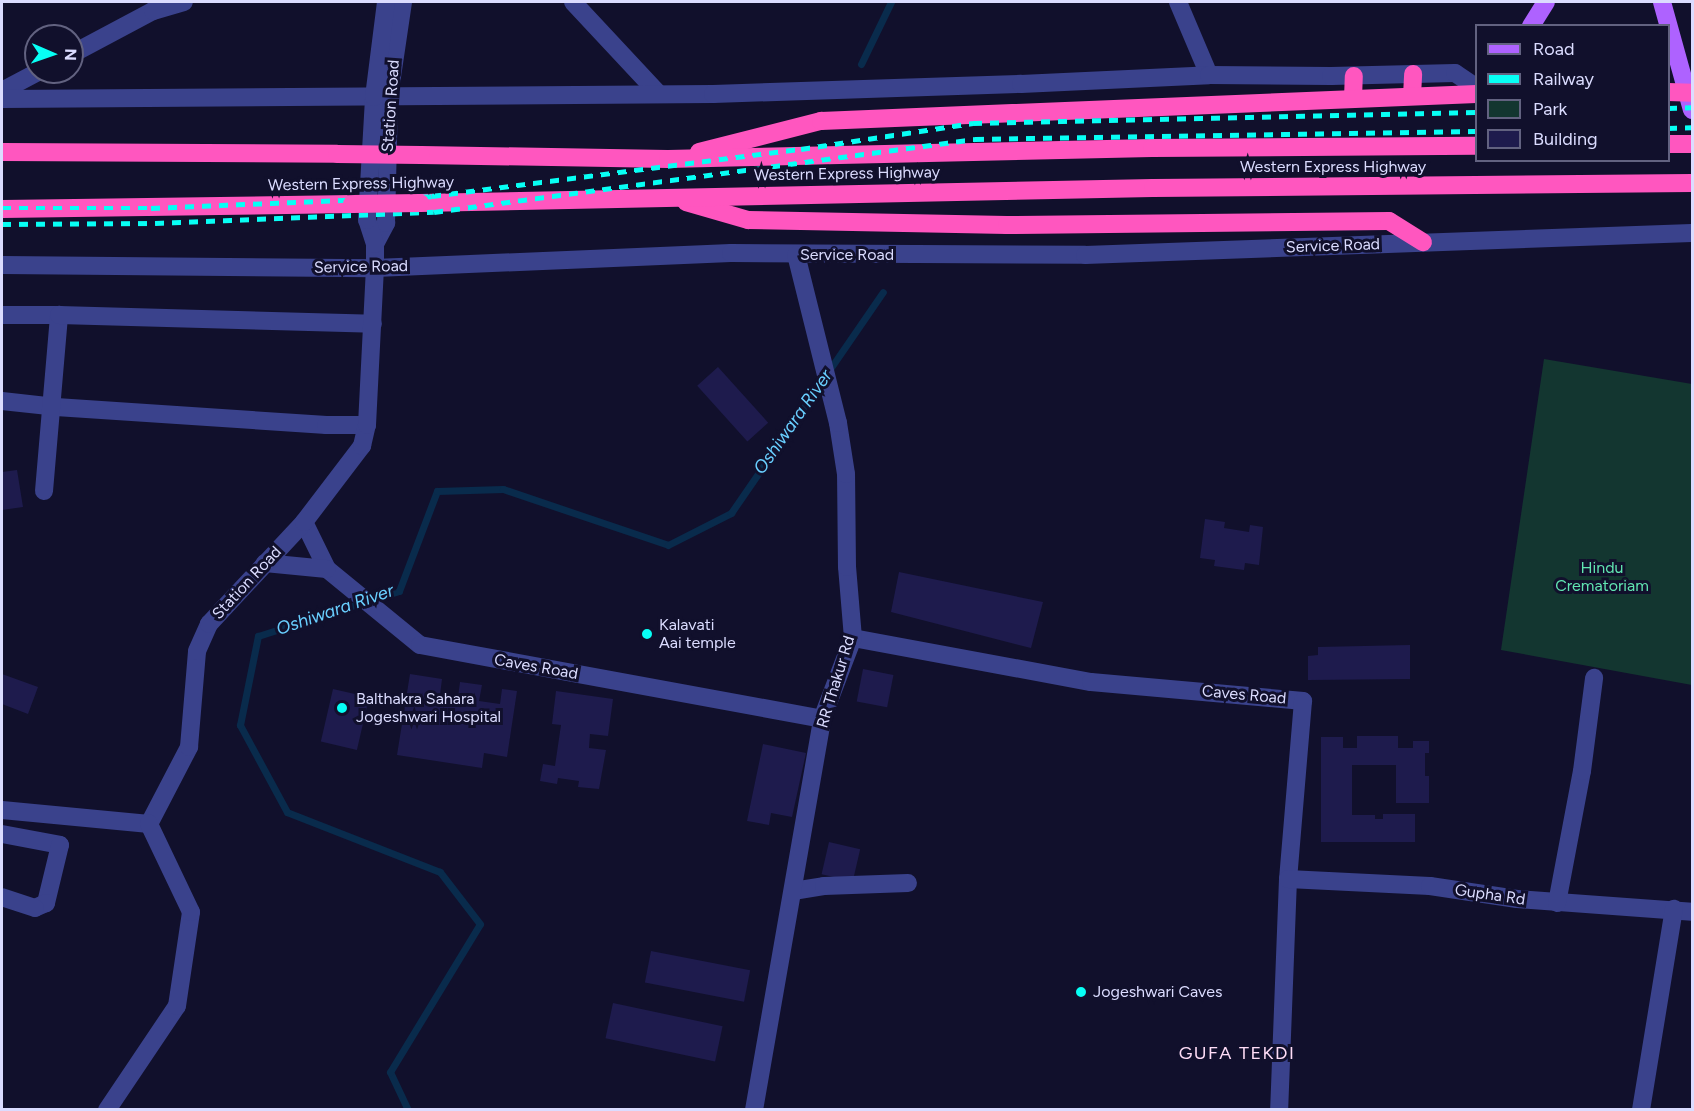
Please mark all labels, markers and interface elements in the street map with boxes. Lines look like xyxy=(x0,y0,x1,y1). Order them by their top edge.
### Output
north arrow xyxy=(24,24,84,84)
legend xyxy=(1475,24,1670,162)
text: Road xyxy=(1533,38,1574,60)
text: N xyxy=(61,48,80,61)
street label: Station Road xyxy=(378,59,404,153)
text: Railway xyxy=(1533,68,1594,90)
text: Park xyxy=(1533,98,1567,120)
text: Building xyxy=(1533,128,1598,150)
street label: Western Express Highway xyxy=(1240,157,1426,177)
street label: Western Express Highway xyxy=(754,163,940,185)
street label: Western Express Highway xyxy=(268,173,454,195)
street label: Service Road xyxy=(1286,235,1380,257)
street label: Service Road xyxy=(800,245,894,265)
street label: Service Road xyxy=(314,257,408,277)
water label: Oshiwara River xyxy=(749,365,837,479)
street label: Station Road xyxy=(208,543,286,623)
park label: Hindu Crematoriam xyxy=(1555,558,1649,596)
water label: Oshiwara River xyxy=(273,580,397,640)
place label: Kalavati Aai temple xyxy=(659,615,736,653)
marker: Kalavati Aai temple xyxy=(640,627,654,641)
street label: RR Thakur Rd xyxy=(813,634,859,730)
street label: Caves Road xyxy=(493,650,579,684)
street label: Caves Road xyxy=(1201,682,1287,708)
place label: Balthakra Sahara Jogeshwari Hospital xyxy=(356,689,501,727)
marker: Balthakra Sahara Jogeshwari Hospital xyxy=(333,699,351,717)
street label: Gupha Rd xyxy=(1454,881,1526,909)
place label: Jogeshwari Caves xyxy=(1093,982,1222,1002)
marker: Jogeshwari Caves xyxy=(1074,985,1088,999)
district label: GUFA TEKDI xyxy=(1179,1042,1295,1064)

